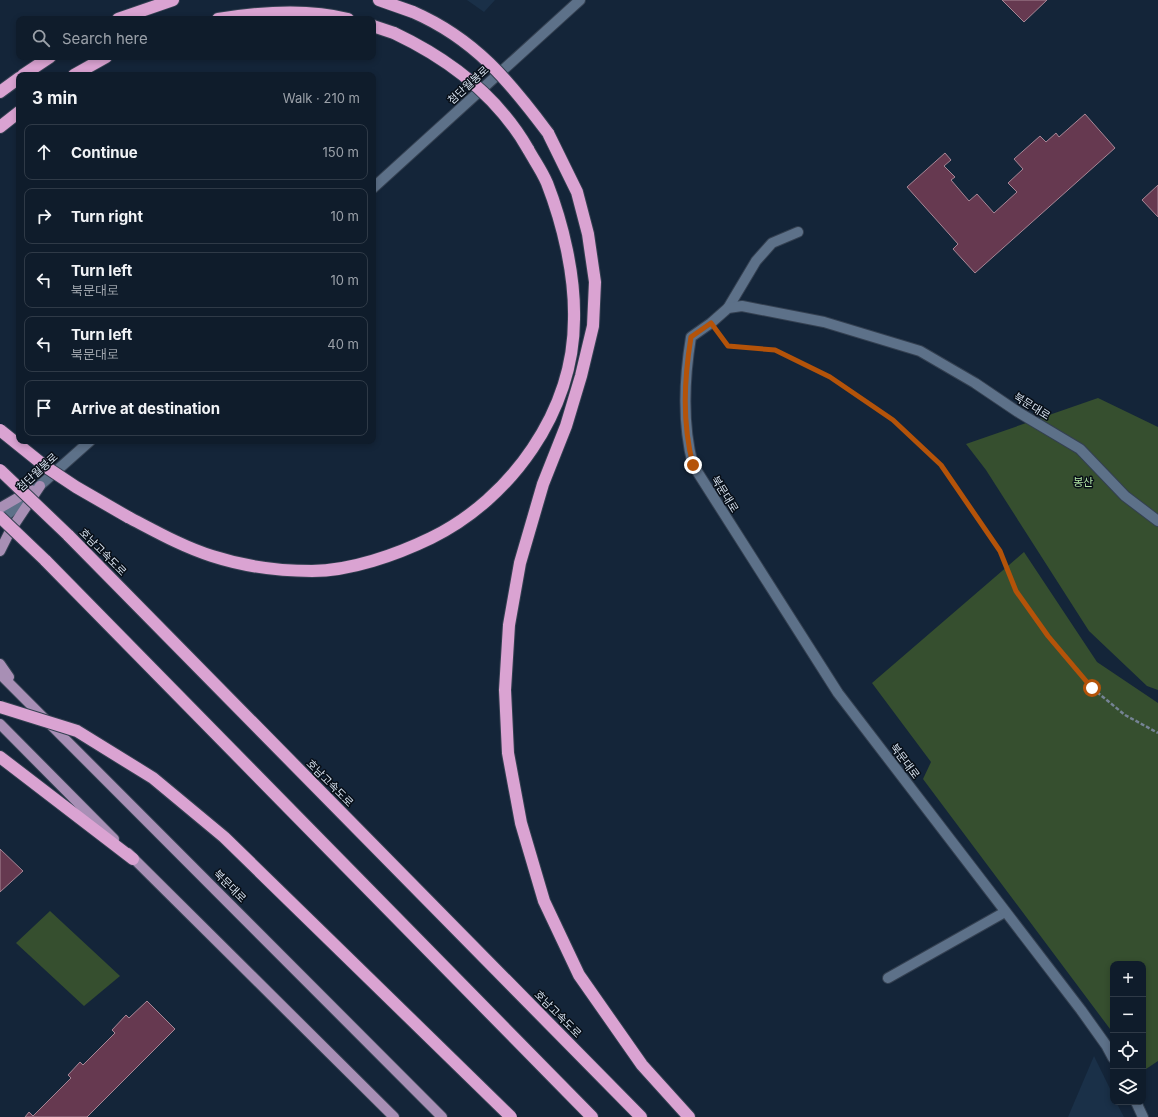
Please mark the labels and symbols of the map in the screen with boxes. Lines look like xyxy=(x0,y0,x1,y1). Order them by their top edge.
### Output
street label: 첨단월봉로 xyxy=(445,63,491,107)
street label: 북문대로 xyxy=(1011,389,1053,423)
street label: 첨단월봉로 xyxy=(14,450,60,494)
route end xyxy=(684,456,702,474)
street label: 북문대로 xyxy=(708,473,742,515)
park label: 봉산 xyxy=(1073,475,1093,489)
street label: 호남고속도로 xyxy=(77,526,129,578)
route start xyxy=(1083,679,1101,697)
street label: 북문대로 xyxy=(887,741,923,781)
street label: 호남고속도로 xyxy=(304,757,356,809)
street label: 북문대로 xyxy=(211,867,249,905)
street label: 호남고속도로 xyxy=(532,988,584,1040)

